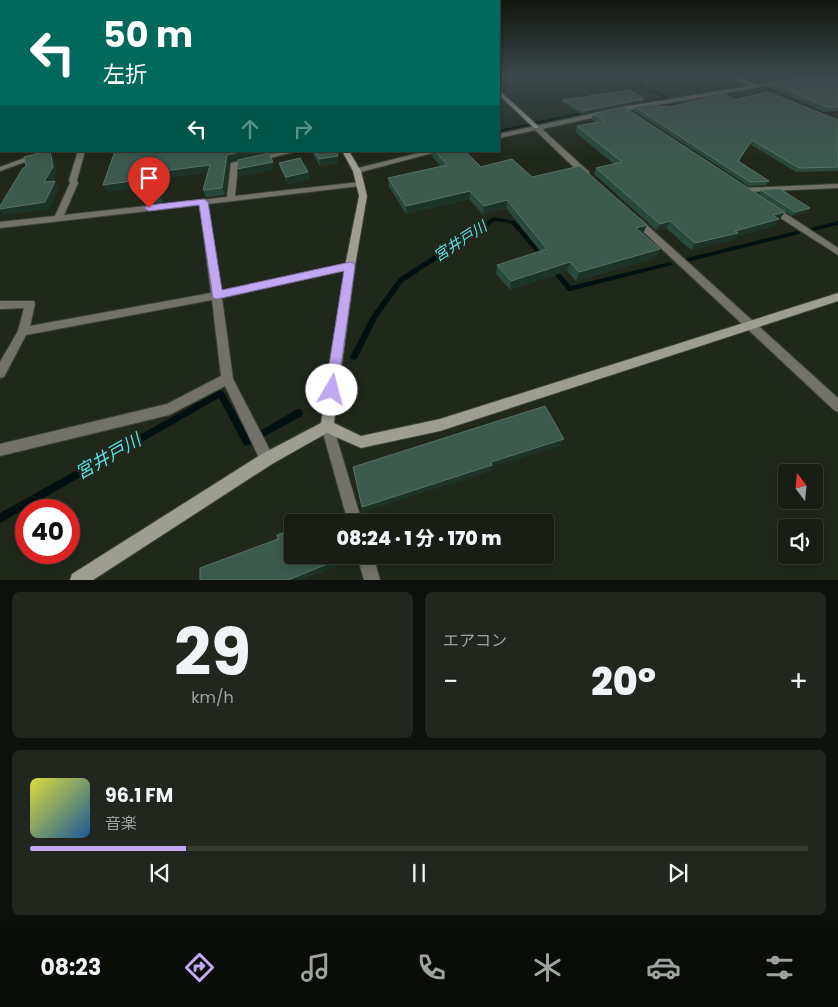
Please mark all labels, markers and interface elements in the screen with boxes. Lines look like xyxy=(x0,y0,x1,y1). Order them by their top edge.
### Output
text: 50 m xyxy=(103,10,193,59)
icon: left xyxy=(20,20,85,85)
text: 左折 xyxy=(103,59,147,90)
icon: left xyxy=(183,115,211,143)
icon: ahead xyxy=(236,115,264,143)
icon: right xyxy=(289,115,317,143)
pin xyxy=(128,157,170,208)
icon: arrive xyxy=(135,164,163,192)
water label: 宮井戸川 xyxy=(429,215,493,266)
position arrow xyxy=(305,363,357,415)
water label: 宮井戸川 xyxy=(71,426,147,485)
north arrow xyxy=(778,464,822,509)
map controls xyxy=(778,464,823,564)
speed limit sign: 40 xyxy=(15,499,80,564)
button: sound xyxy=(778,519,823,564)
text: 08:24 · 1 分 · 170 m xyxy=(336,525,502,552)
text: 29 xyxy=(174,607,251,698)
text: エアコン xyxy=(443,629,507,652)
text: 20° xyxy=(591,655,656,708)
text: − xyxy=(443,662,458,701)
text: + xyxy=(789,662,808,701)
text: km/h xyxy=(191,686,234,709)
text: 96.1 FM xyxy=(105,782,173,809)
text: 音楽 xyxy=(105,812,137,835)
icon: previous xyxy=(146,859,174,887)
icon: pause xyxy=(405,859,433,887)
icon: next xyxy=(664,859,692,887)
icon: directions xyxy=(182,950,217,985)
icon: music xyxy=(298,950,333,985)
icon: phone xyxy=(414,950,449,985)
icon: climate xyxy=(530,950,565,985)
icon: car xyxy=(646,950,681,985)
icon: filters xyxy=(762,950,797,985)
text: 08:23 xyxy=(41,952,101,983)

